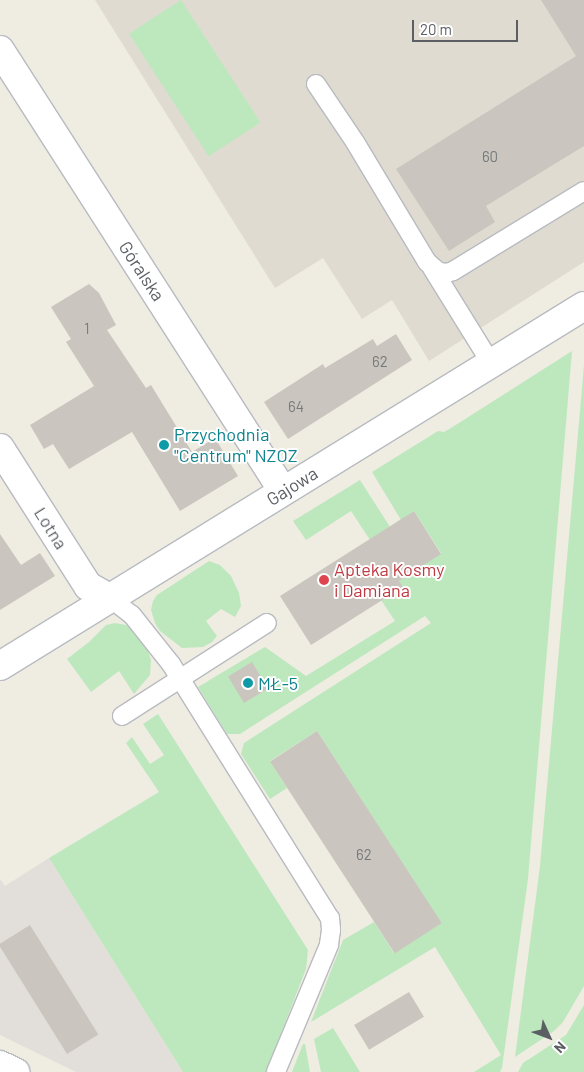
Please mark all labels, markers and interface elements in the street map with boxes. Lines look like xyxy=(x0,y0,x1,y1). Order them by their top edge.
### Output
scale bar xyxy=(414,10,520,42)
text: 20 m xyxy=(420,20,452,38)
house number: 60 xyxy=(482,148,498,166)
street label: Góralska xyxy=(115,237,169,305)
house number: 1 xyxy=(84,320,90,338)
house number: 62 xyxy=(372,353,388,371)
house number: 64 xyxy=(288,398,304,416)
place label: Przychodnia "Centrum" NZOZ xyxy=(174,424,298,466)
marker: Przychodnia "Centrum" NZOZ xyxy=(158,439,170,451)
street label: Gajowa xyxy=(263,462,321,510)
street label: Lotna xyxy=(30,503,72,553)
place label: Apteka Kosmy i Damiana xyxy=(334,559,445,602)
marker: Apteka Kosmy i Damiana xyxy=(318,574,330,586)
place label: MŁ-5 xyxy=(258,672,298,694)
marker: MŁ-5 xyxy=(242,677,254,689)
house number: 62 xyxy=(356,846,372,864)
north arrow xyxy=(524,1012,574,1062)
text: N xyxy=(551,1038,570,1057)

